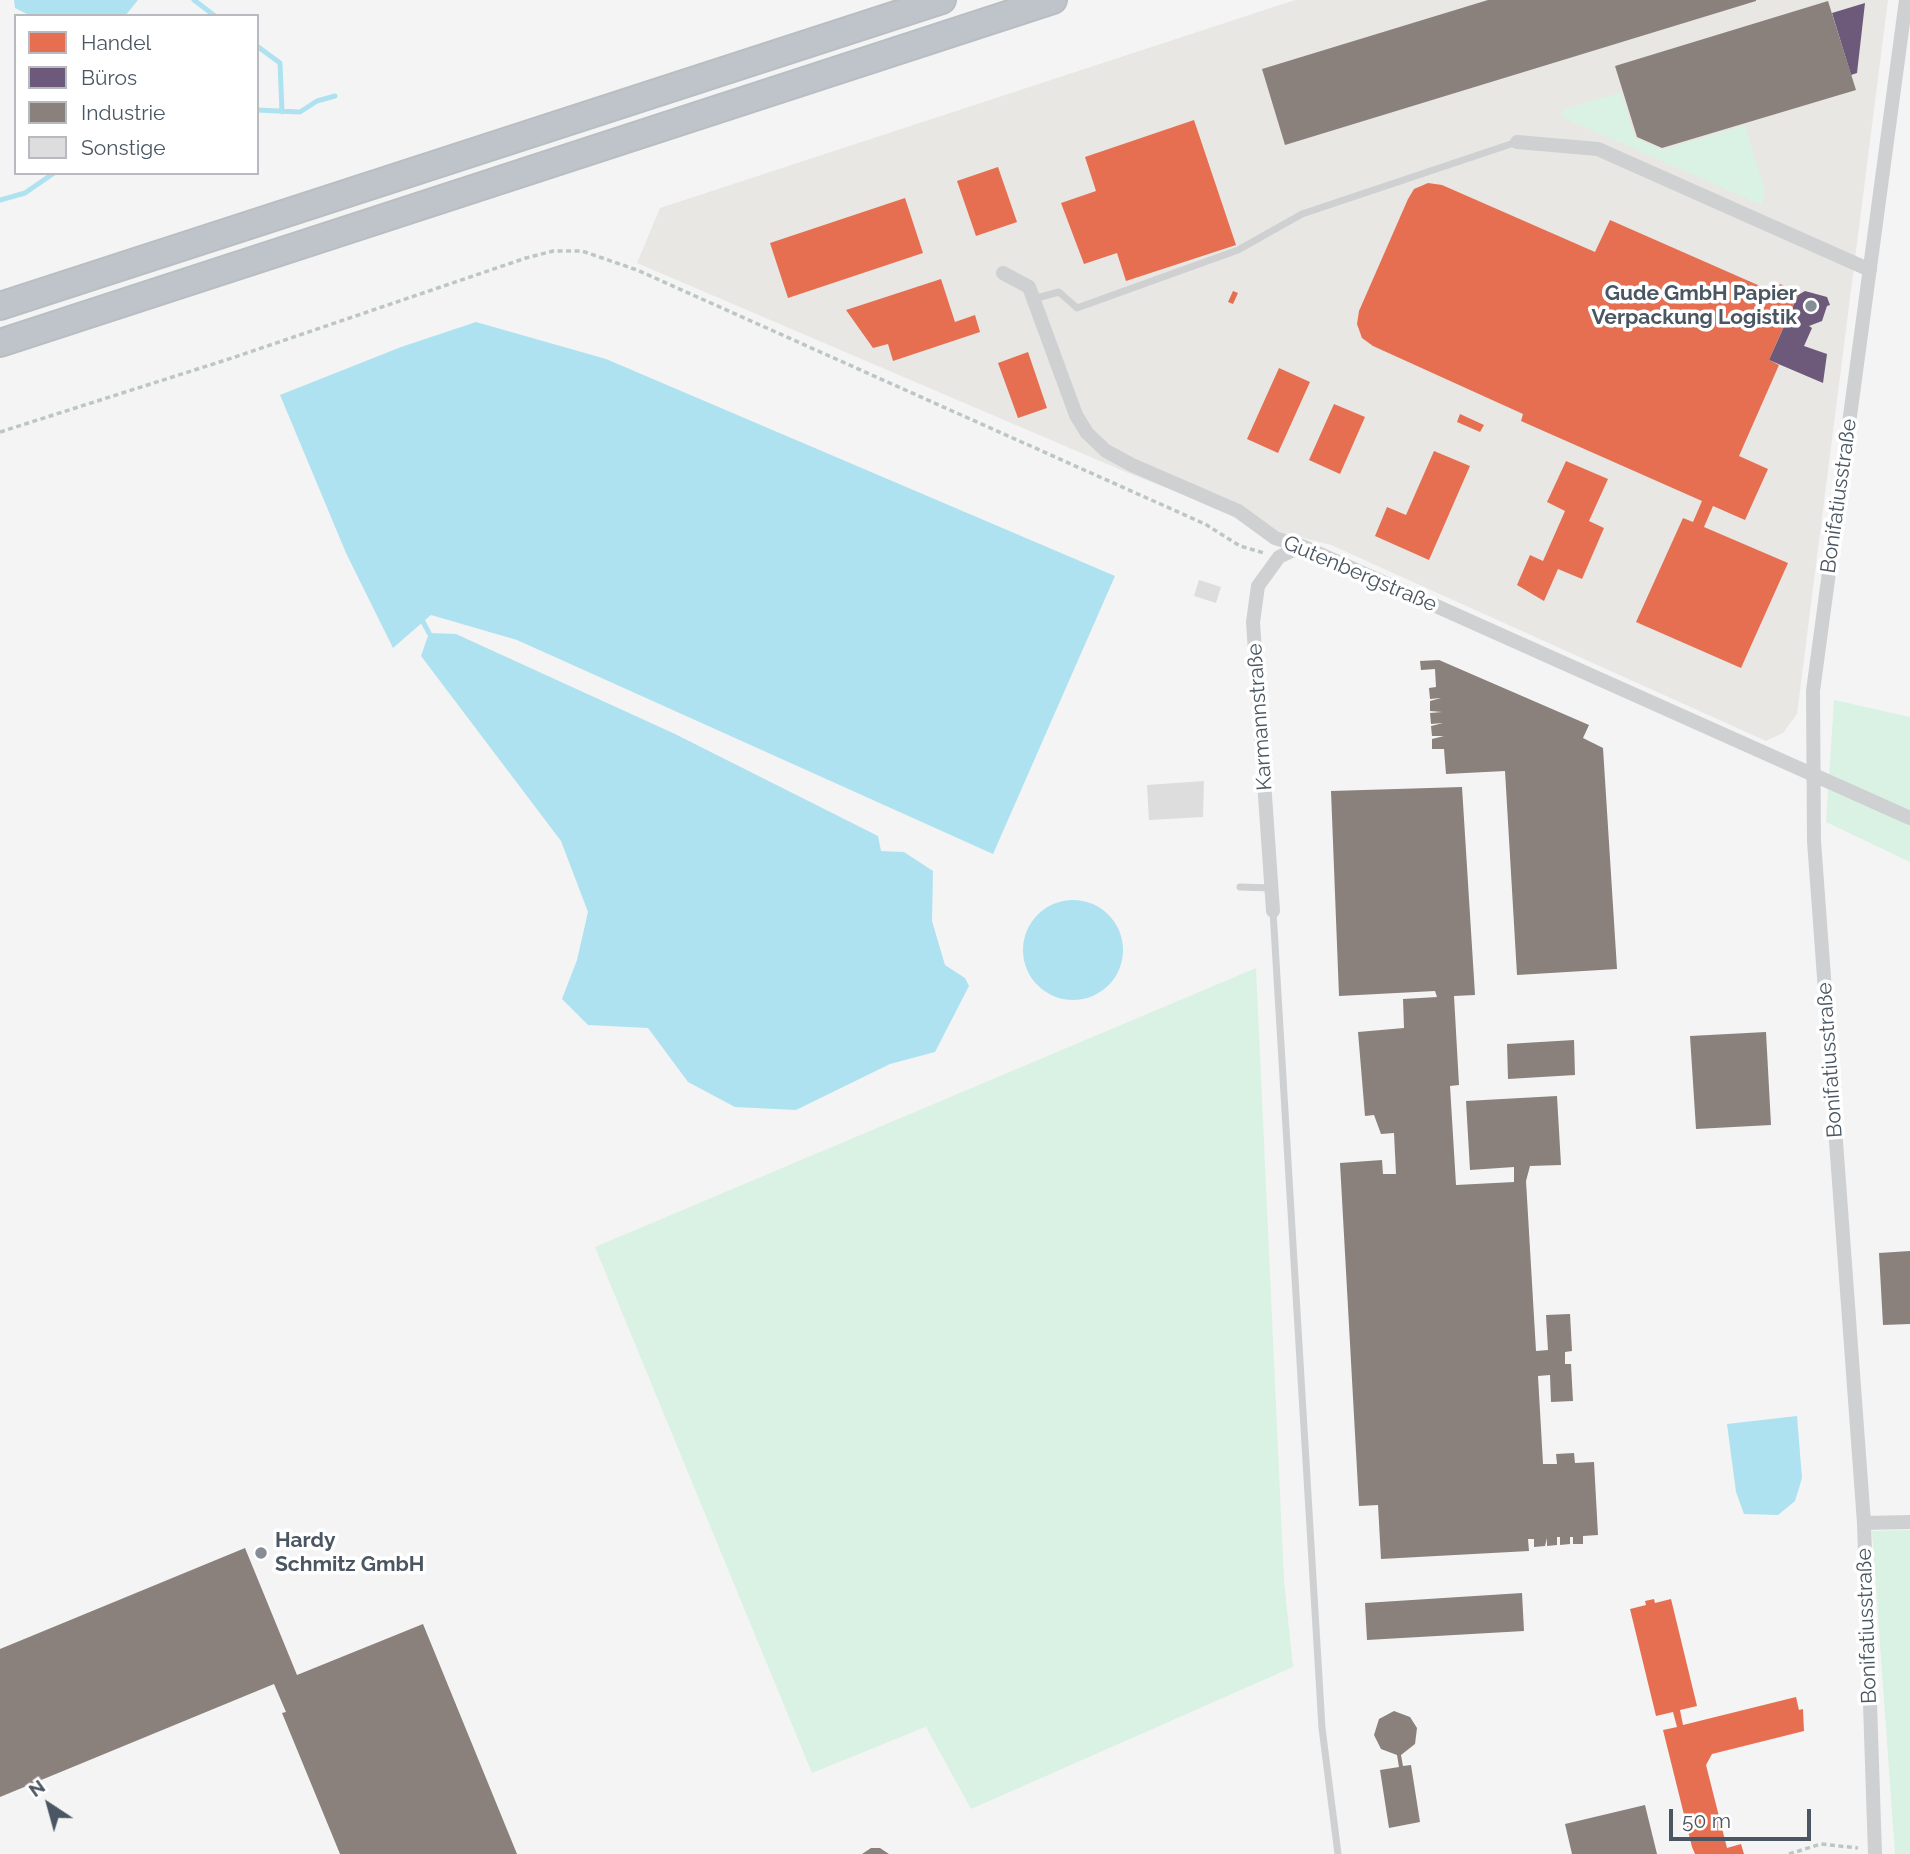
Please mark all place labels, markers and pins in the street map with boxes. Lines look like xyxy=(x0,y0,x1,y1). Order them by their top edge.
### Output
place label: Gude GmbH Papier Verpackung Logistik xyxy=(1592,281,1797,331)
marker: Gude GmbH Papier Verpackung Logistik xyxy=(1803,298,1819,314)
place label: Hardy Schmitz GmbH xyxy=(275,1528,424,1578)
marker: Hardy Schmitz GmbH xyxy=(253,1545,269,1561)

